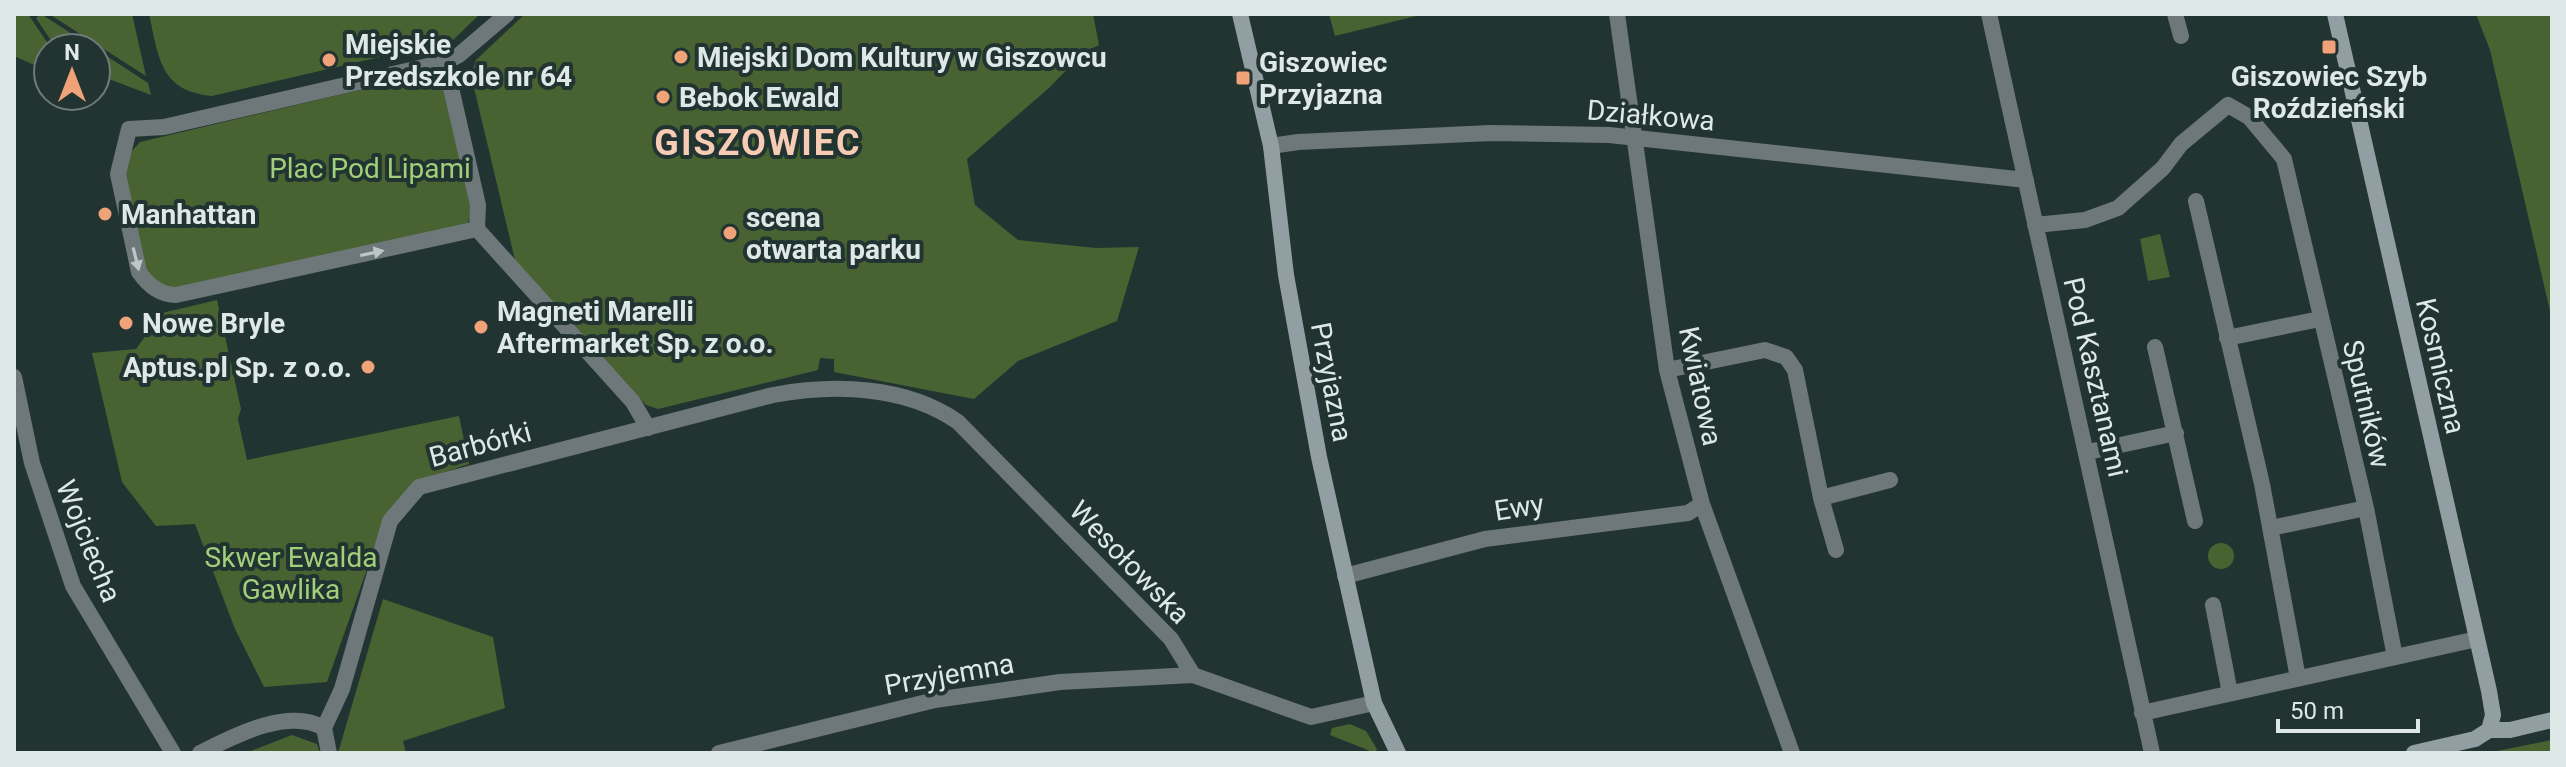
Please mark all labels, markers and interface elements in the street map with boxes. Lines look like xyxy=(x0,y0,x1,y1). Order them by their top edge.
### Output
place label: Miejskie Przedszkole nr 64 xyxy=(345,28,572,93)
north arrow xyxy=(32,32,112,112)
marker: Giszowiec Szyb Roździeński xyxy=(2320,38,2338,56)
text: N xyxy=(64,40,80,65)
place label: Miejski Dom Kultury w Giszowcu xyxy=(697,41,1107,74)
place label: Giszowiec Przyjazna xyxy=(1259,46,1387,111)
marker: Miejski Dom Kultury w Giszowcu xyxy=(672,48,690,66)
marker: Miejskie Przedszkole nr 64 xyxy=(320,51,338,69)
place label: Giszowiec Szyb Roździeński xyxy=(2231,60,2427,125)
marker: Giszowiec Przyjazna xyxy=(1234,69,1252,87)
place label: Bebok Ewald xyxy=(679,81,840,114)
marker: Bebok Ewald xyxy=(654,88,672,106)
street label: Działkowa xyxy=(1586,93,1716,138)
district label: GISZOWIEC xyxy=(654,122,862,164)
park label: Plac Pod Lipami xyxy=(269,152,471,185)
place label: Manhattan xyxy=(121,198,257,231)
place label: scena otwarta parku xyxy=(746,201,921,266)
marker: Manhattan xyxy=(96,205,114,223)
marker: scena otwarta parku xyxy=(721,224,739,242)
one-way arrow xyxy=(360,246,385,259)
one-way arrow xyxy=(131,247,143,272)
street label: Pod Kasztanami xyxy=(2057,274,2135,480)
place label: Magneti Marelli Aftermarket Sp. z o.o. xyxy=(497,295,774,360)
street label: Kosmiczna xyxy=(2409,295,2472,437)
place label: Nowe Bryle xyxy=(142,307,285,340)
marker: Nowe Bryle xyxy=(117,314,135,332)
marker: Magneti Marelli Aftermarket Sp. z o.o. xyxy=(472,318,490,336)
street label: Przyjazna xyxy=(1304,320,1359,445)
street label: Kwiatowa xyxy=(1672,324,1729,449)
street label: Sputników xyxy=(2336,337,2397,471)
place label: Aptus.pl Sp. z o.o. xyxy=(123,351,352,384)
marker: Aptus.pl Sp. z o.o. xyxy=(359,358,377,376)
street label: Barbórki xyxy=(425,415,535,474)
street label: Wojciecha xyxy=(49,475,128,607)
street label: Ewy xyxy=(1492,487,1546,528)
street label: Wesołowska xyxy=(1063,494,1196,631)
park label: Skwer Ewalda Gawlika xyxy=(205,541,377,606)
street label: Przyjemna xyxy=(882,647,1017,702)
scale bar xyxy=(2278,683,2418,733)
text: 50 m xyxy=(2290,697,2344,725)

